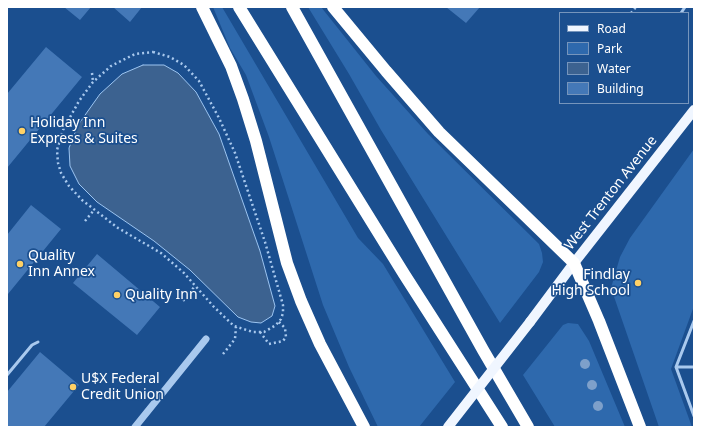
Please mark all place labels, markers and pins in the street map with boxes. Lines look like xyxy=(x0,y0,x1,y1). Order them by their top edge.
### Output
place label: Holiday Inn Express & Suites xyxy=(30,115,138,148)
marker: Holiday Inn Express & Suites xyxy=(17,126,27,136)
place label: Quality Inn Annex xyxy=(28,248,95,280)
marker: Quality Inn Annex xyxy=(15,259,25,269)
place label: Findlay High School xyxy=(552,267,630,300)
marker: Findlay High School xyxy=(633,278,643,288)
place label: Quality Inn xyxy=(125,287,198,303)
marker: Quality Inn xyxy=(112,290,122,300)
place label: U$X Federal Credit Union xyxy=(81,371,164,404)
marker: U$X Federal Credit Union xyxy=(68,382,78,392)

